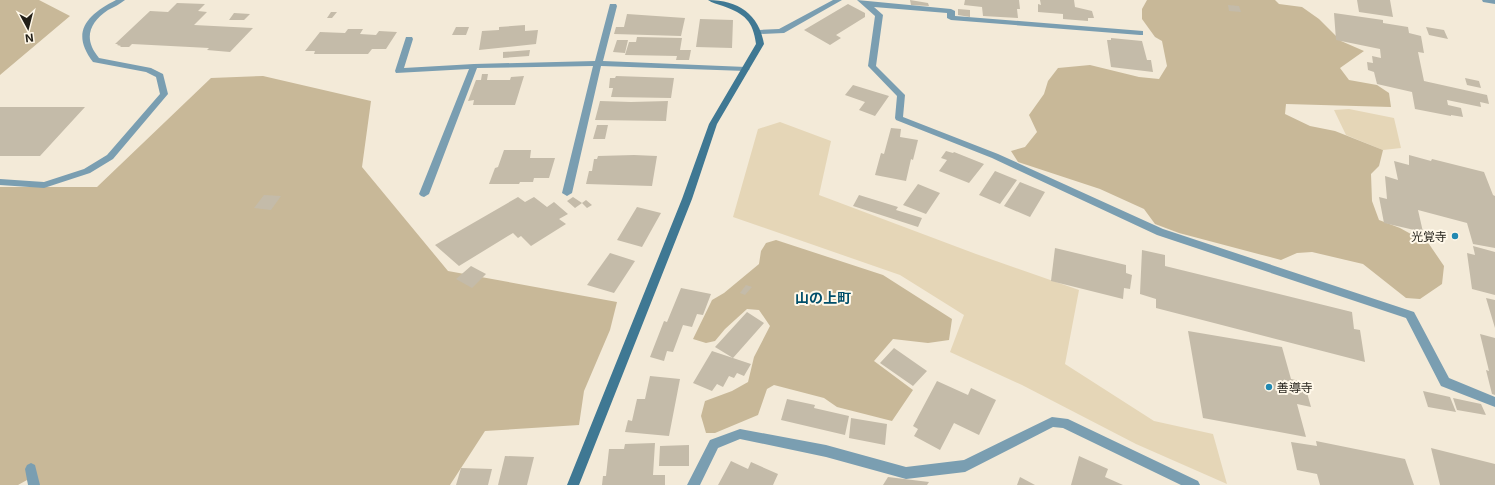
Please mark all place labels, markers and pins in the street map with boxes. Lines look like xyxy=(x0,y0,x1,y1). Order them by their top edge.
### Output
place label: 光覚寺 xyxy=(1411,229,1447,244)
marker: 光覚寺 xyxy=(1450,231,1460,241)
place label: 善導寺 xyxy=(1277,380,1313,395)
marker: 善導寺 xyxy=(1264,382,1274,392)

